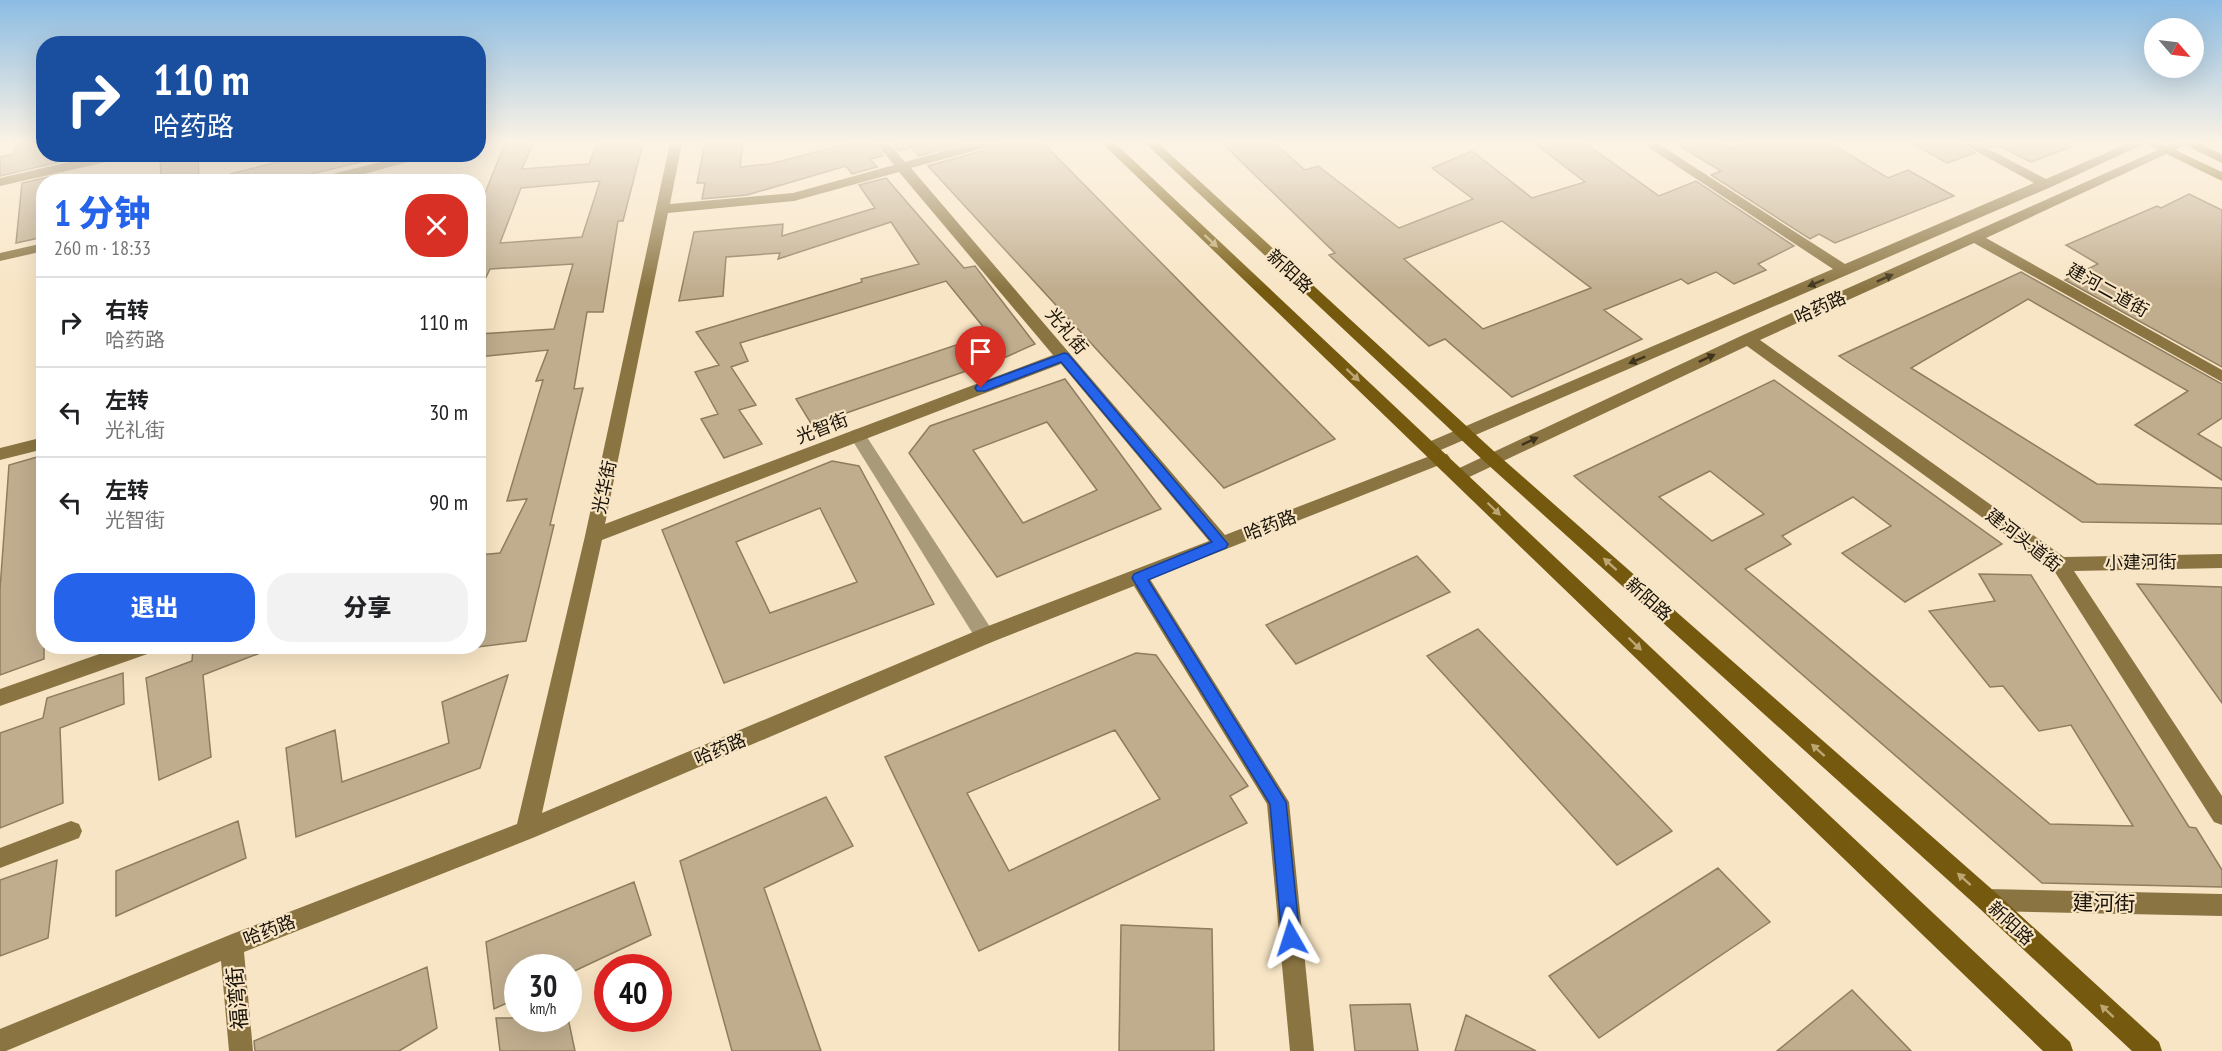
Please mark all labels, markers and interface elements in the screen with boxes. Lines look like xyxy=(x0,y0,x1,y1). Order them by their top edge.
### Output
north arrow xyxy=(2144,18,2204,78)
map controls xyxy=(2144,18,2204,78)
text: 110 m xyxy=(153,52,250,107)
icon: right xyxy=(54,60,132,138)
text: 哈药路 xyxy=(153,109,234,143)
text: 1 分钟 xyxy=(54,189,151,236)
button: close xyxy=(405,194,468,257)
one-way arrow xyxy=(1203,234,1218,247)
text: 260 m · 18:33 xyxy=(54,235,151,261)
street label: 新阳路 xyxy=(1262,244,1318,298)
street label: 建河二道街 xyxy=(2063,258,2153,322)
one-way arrow xyxy=(1876,273,1894,283)
one-way arrow xyxy=(1807,278,1825,288)
street label: 哈药路 xyxy=(1791,286,1849,328)
text: 右转 xyxy=(105,296,149,324)
street label: 光礼街 xyxy=(1041,303,1093,359)
icon: right xyxy=(54,306,87,339)
text: 110 m xyxy=(419,308,468,336)
pin xyxy=(955,326,1006,388)
text: 哈药路 xyxy=(105,327,165,353)
icon: arrive xyxy=(964,335,997,368)
one-way arrow xyxy=(1698,353,1716,363)
one-way arrow xyxy=(1628,355,1646,365)
one-way arrow xyxy=(1345,368,1360,382)
text: 左转 xyxy=(105,386,149,414)
icon: left xyxy=(54,396,87,429)
text: 30 m xyxy=(429,398,468,426)
street label: 光智街 xyxy=(793,408,851,448)
text: 光礼街 xyxy=(105,417,165,443)
one-way arrow xyxy=(1522,436,1539,445)
street label: 光华街 xyxy=(587,458,621,516)
text: 左转 xyxy=(105,476,149,504)
icon: left xyxy=(54,486,87,519)
text: 90 m xyxy=(429,488,468,516)
one-way arrow xyxy=(1487,502,1502,516)
street label: 建河头道街 xyxy=(1981,503,2067,577)
street label: 哈药路 xyxy=(1241,505,1299,545)
text: 光智街 xyxy=(105,507,165,533)
street label: 小建河街 xyxy=(2105,550,2177,574)
one-way arrow xyxy=(1603,558,1618,571)
street label: 新阳路 xyxy=(1621,572,1677,626)
button: 退出 xyxy=(54,573,255,642)
button: 分享 xyxy=(267,573,468,642)
one-way arrow xyxy=(1628,637,1643,651)
street label: 哈药路 xyxy=(691,728,749,770)
one-way arrow xyxy=(1811,744,1826,757)
one-way arrow xyxy=(1957,873,1972,886)
street label: 建河街 xyxy=(2072,889,2136,917)
street label: 新阳路 xyxy=(1983,896,2039,950)
position arrow xyxy=(1259,906,1323,970)
street label: 哈药路 xyxy=(240,910,298,950)
speed limit sign: 40 xyxy=(594,954,672,1032)
street label: 福湾街 xyxy=(221,965,253,1031)
text: 30 xyxy=(529,966,557,1005)
text: km/h xyxy=(530,999,556,1018)
one-way arrow xyxy=(2100,1004,2115,1018)

